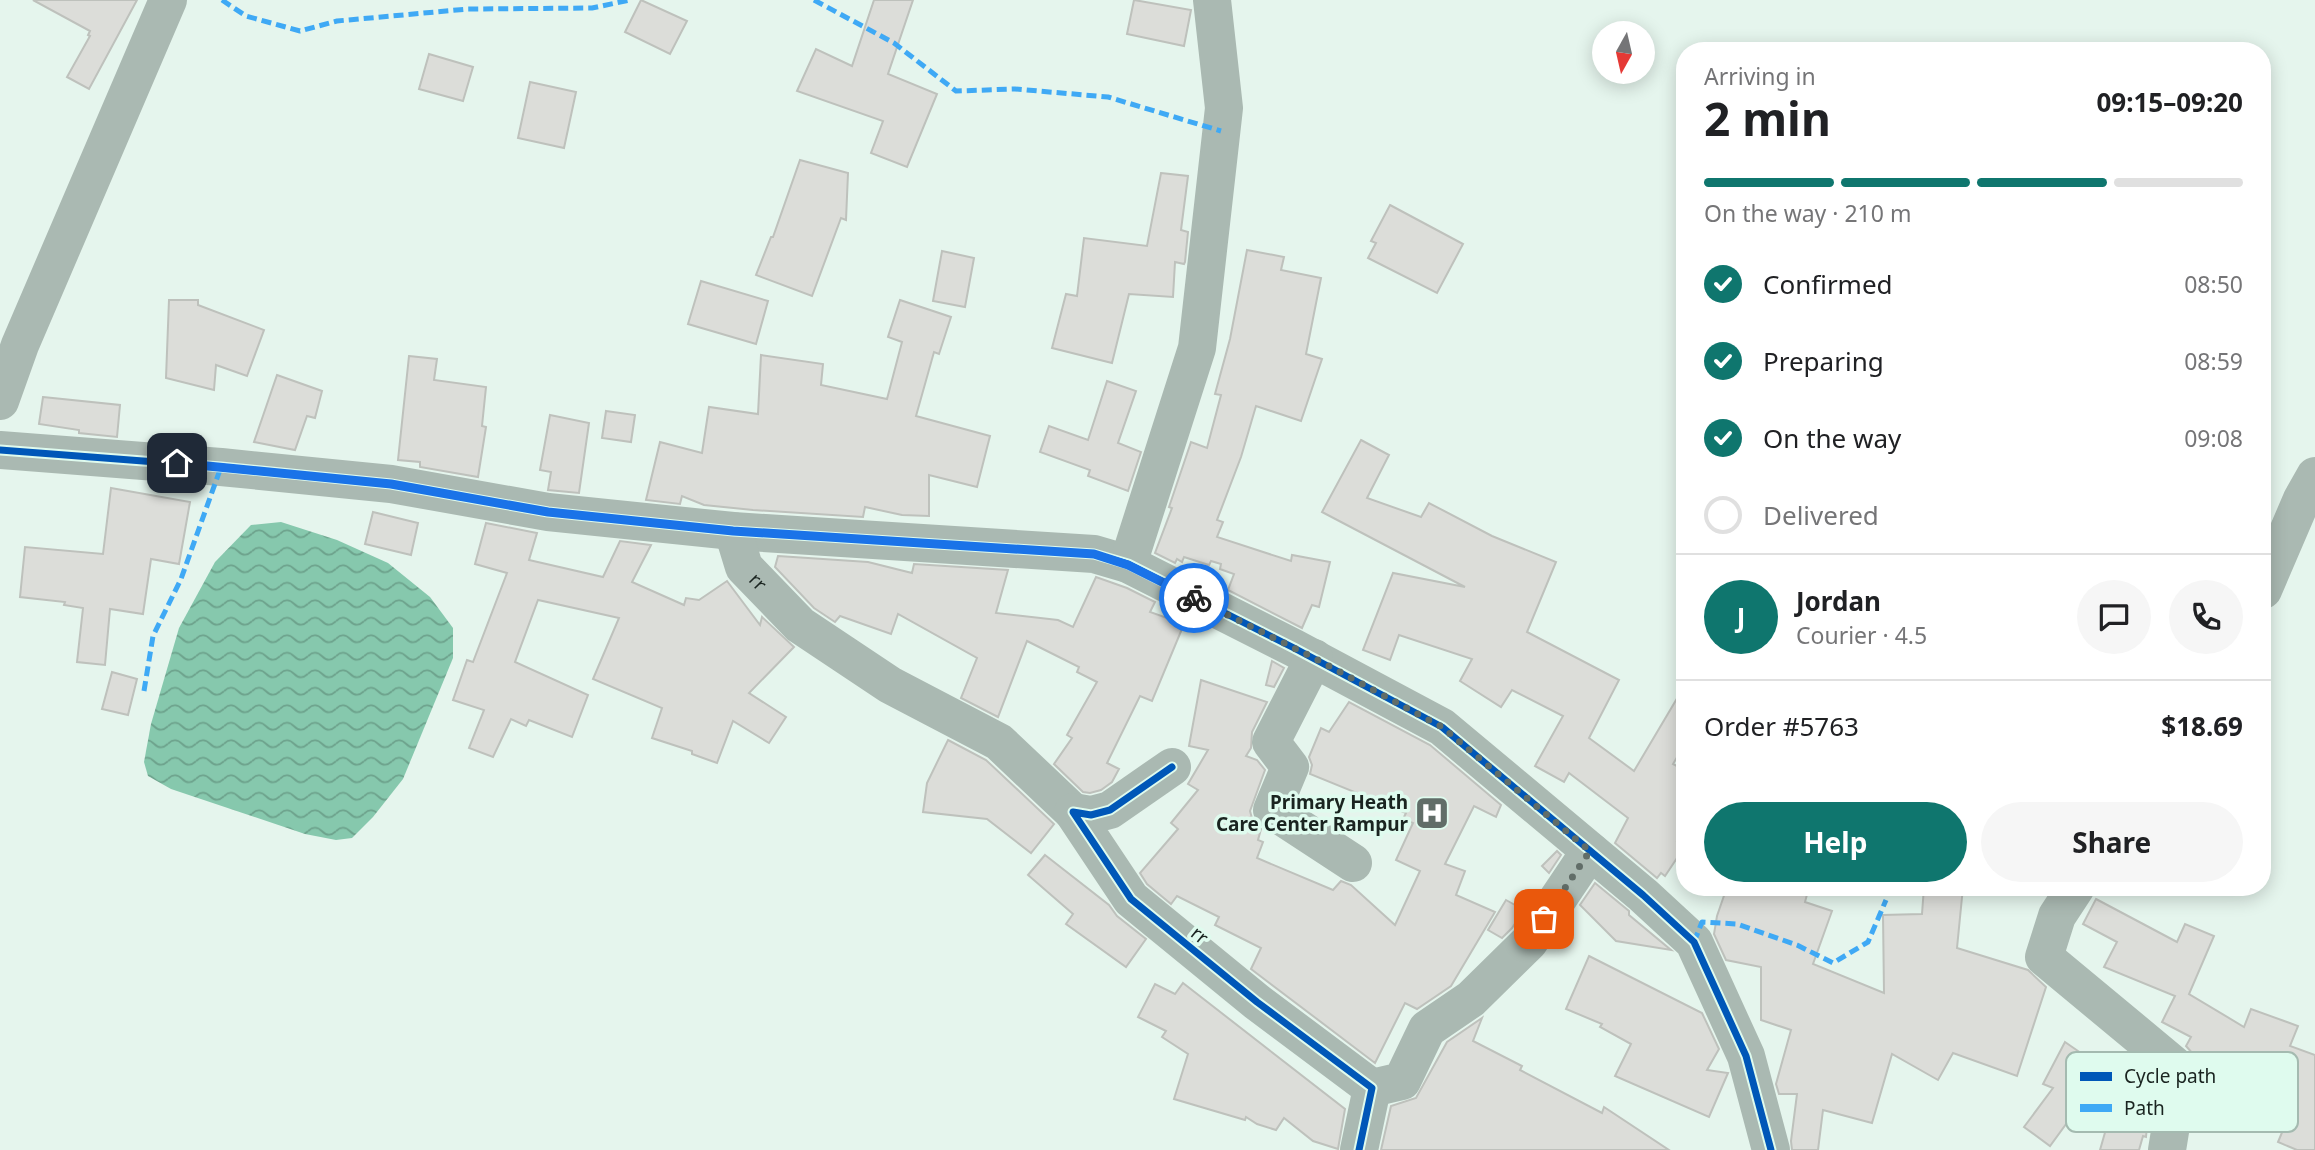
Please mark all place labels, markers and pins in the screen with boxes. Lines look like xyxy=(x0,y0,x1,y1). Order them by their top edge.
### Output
pin xyxy=(147,433,207,493)
place label: Primary Heath Care Center Rampur xyxy=(1216,789,1408,837)
hospital icon: Primary Heath Care Center Rampur xyxy=(1413,794,1451,832)
pin xyxy=(1514,889,1574,949)

